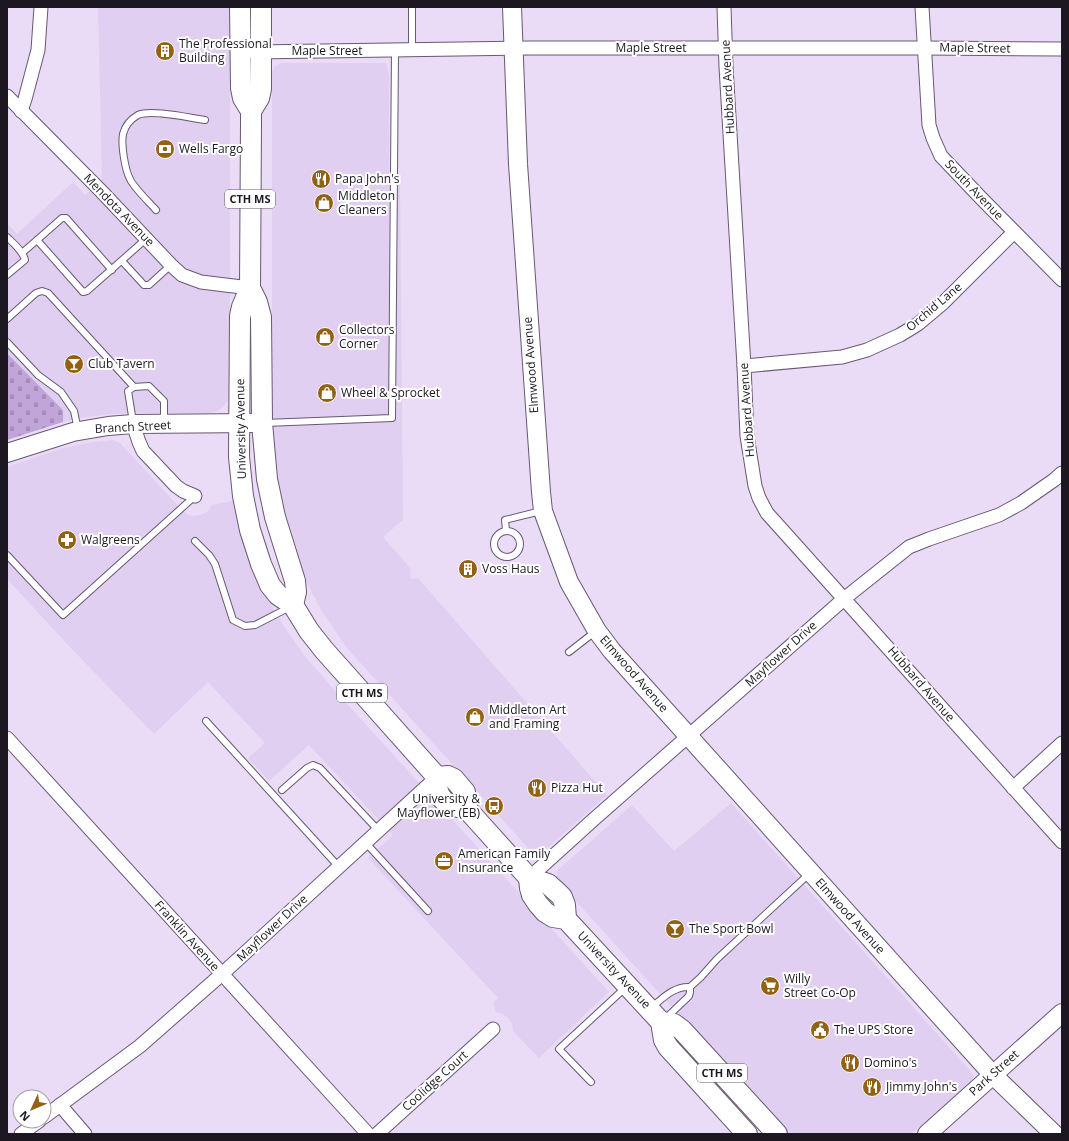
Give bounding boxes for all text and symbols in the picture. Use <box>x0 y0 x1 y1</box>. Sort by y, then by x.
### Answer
place label: The Professional Building <box>179 35 272 66</box>
street label: Maple Street <box>939 38 1011 57</box>
street label: Maple Street <box>615 39 687 56</box>
street label: Hubbard Avenue <box>717 39 738 135</box>
building icon: The Professional Building <box>154 40 176 62</box>
street label: Maple Street <box>291 42 363 59</box>
bank icon: Wells Fargo <box>154 138 176 160</box>
place label: Wells Fargo <box>179 140 243 157</box>
street label: South Avenue <box>941 156 1008 224</box>
restaurant icon: Papa John's <box>310 168 332 190</box>
street label: Mendota Avenue <box>80 169 159 250</box>
place label: Papa John's <box>335 170 400 187</box>
place label: Middleton Cleaners <box>338 187 395 218</box>
road number: CTH MS <box>225 190 275 208</box>
shop icon: Middleton Cleaners <box>313 192 335 214</box>
street label: Orchid Lane <box>902 278 965 335</box>
street label: Elmwood Avenue <box>519 316 542 414</box>
place label: Collectors Corner <box>339 321 395 352</box>
shop icon: Collectors Corner <box>314 326 336 348</box>
bar icon: Club Tavern <box>63 353 85 375</box>
place label: Club Tavern <box>88 355 155 372</box>
street label: Hubbard Avenue <box>735 362 758 458</box>
street label: University Avenue <box>231 378 250 480</box>
shop icon: Wheel & Sprocket <box>316 382 338 404</box>
place label: Wheel & Sprocket <box>341 384 440 401</box>
street label: Branch Street <box>94 416 172 437</box>
pharmacy icon: Walgreens <box>56 529 78 551</box>
place label: Walgreens <box>81 531 140 548</box>
building icon: Voss Haus <box>457 558 479 580</box>
place label: Voss Haus <box>482 560 540 577</box>
street label: Mayflower Drive <box>741 617 820 690</box>
street label: Elmwood Avenue <box>596 632 673 716</box>
street label: Hubbard Avenue <box>884 642 959 725</box>
road number: CTH MS <box>337 684 387 702</box>
place label: Middleton Art and Framing <box>489 701 566 732</box>
shop icon: Middleton Art and Framing <box>464 706 486 728</box>
restaurant icon: Pizza Hut <box>526 777 548 799</box>
place label: Pizza Hut <box>551 779 603 796</box>
place label: University & Mayflower (EB) <box>397 790 480 821</box>
bus stop icon: University & Mayflower (EB) <box>483 795 505 817</box>
place label: American Family Insurance <box>458 845 551 876</box>
office icon: American Family Insurance <box>433 850 455 872</box>
street label: Elmwood Avenue <box>812 874 889 958</box>
street label: Mayflower Drive <box>233 890 311 965</box>
street label: Franklin Avenue <box>151 897 224 975</box>
bar icon: The Sport Bowl <box>664 918 686 940</box>
place label: The Sport Bowl <box>689 920 774 937</box>
street label: University Avenue <box>574 927 655 1012</box>
place label: Willy Street Co-Op <box>784 970 856 1001</box>
supermarket icon: Willy Street Co-Op <box>759 975 781 997</box>
public building icon: The UPS Store <box>809 1019 831 1041</box>
place label: The UPS Store <box>834 1021 913 1038</box>
street label: Park Street <box>965 1046 1022 1100</box>
street label: Coolidge Court <box>398 1047 471 1115</box>
restaurant icon: Domino's <box>839 1052 861 1074</box>
place label: Domino's <box>864 1054 917 1071</box>
road number: CTH MS <box>697 1064 747 1082</box>
restaurant icon: Jimmy John's <box>861 1076 883 1098</box>
place label: Jimmy John's <box>885 1078 957 1095</box>
north arrow <box>12 1089 52 1129</box>
text: N <box>16 1108 33 1125</box>

